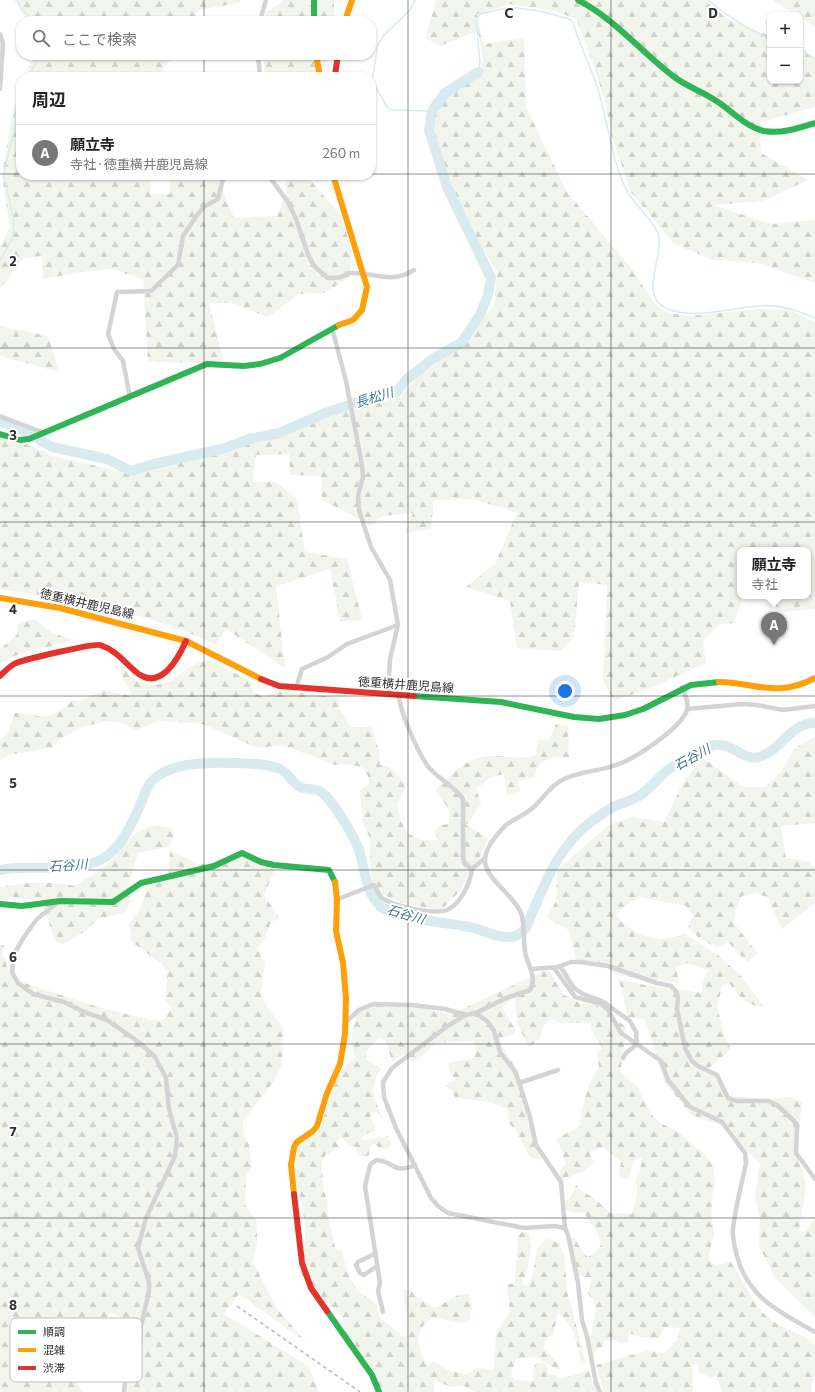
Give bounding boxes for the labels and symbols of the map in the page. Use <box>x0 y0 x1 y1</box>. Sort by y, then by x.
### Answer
text: C <box>505 5 514 21</box>
text: D <box>708 5 718 21</box>
text: 2 <box>9 253 17 269</box>
water label: 長松川 <box>353 383 397 410</box>
text: 3 <box>9 427 17 443</box>
street label: 徳重横井鹿児島線 <box>39 585 136 621</box>
text: 4 <box>9 601 17 617</box>
pin: A <box>761 612 787 645</box>
street label: 徳重横井鹿児島線 <box>358 674 454 694</box>
your location <box>555 681 575 701</box>
water label: 石谷川 <box>671 740 715 773</box>
text: 5 <box>9 775 17 791</box>
water label: 石谷川 <box>48 856 90 874</box>
water label: 石谷川 <box>385 901 429 928</box>
text: 6 <box>9 949 17 965</box>
text: 7 <box>9 1123 17 1139</box>
text: 8 <box>9 1297 17 1313</box>
legend <box>10 1318 142 1382</box>
text: 順調 <box>43 1325 65 1338</box>
text: 混雑 <box>43 1343 65 1356</box>
text: 渋滞 <box>43 1361 65 1374</box>

